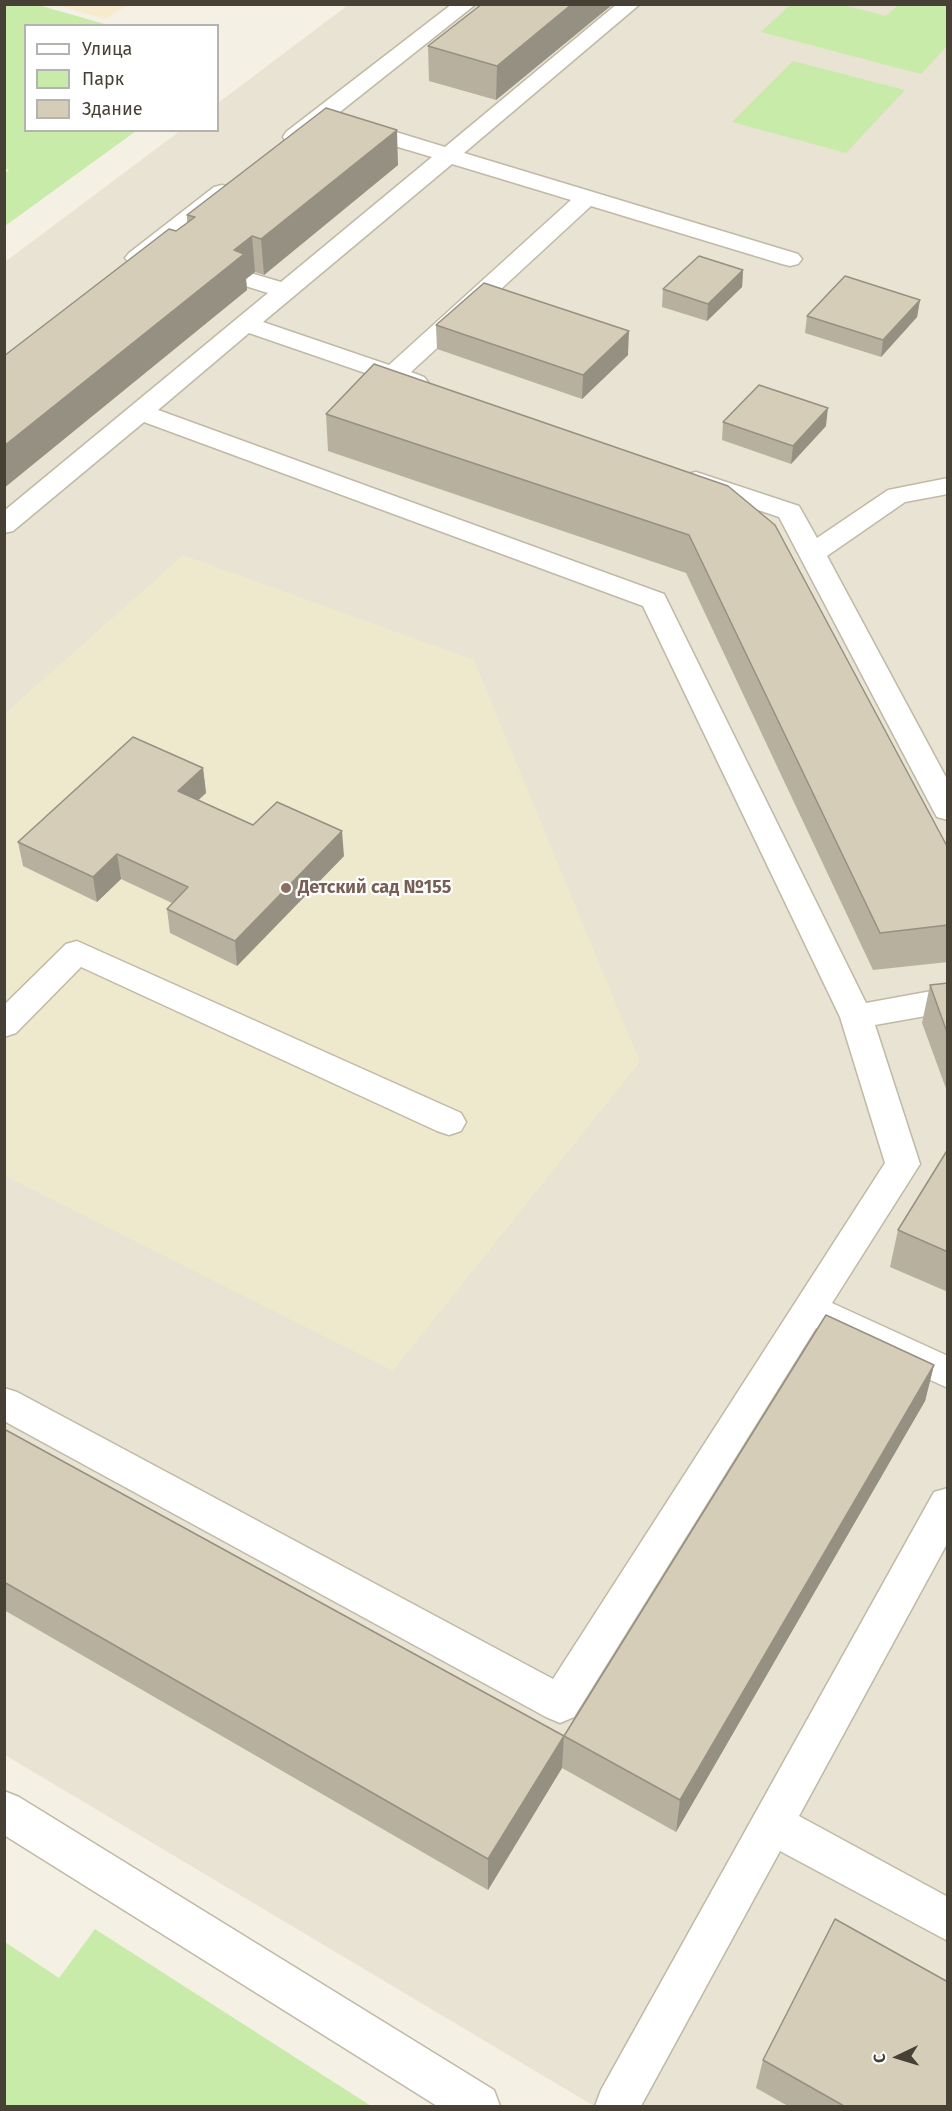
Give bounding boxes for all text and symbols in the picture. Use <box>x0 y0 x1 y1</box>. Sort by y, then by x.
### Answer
legend <box>24 24 219 132</box>
text: Улица <box>82 38 132 60</box>
text: Парк <box>82 68 124 90</box>
text: Здание <box>82 98 143 120</box>
place label: Детский сад №155 <box>298 877 451 899</box>
marker: Детский сад №155 <box>279 881 293 895</box>
north arrow <box>868 2027 928 2087</box>
text: С <box>870 2053 889 2064</box>

